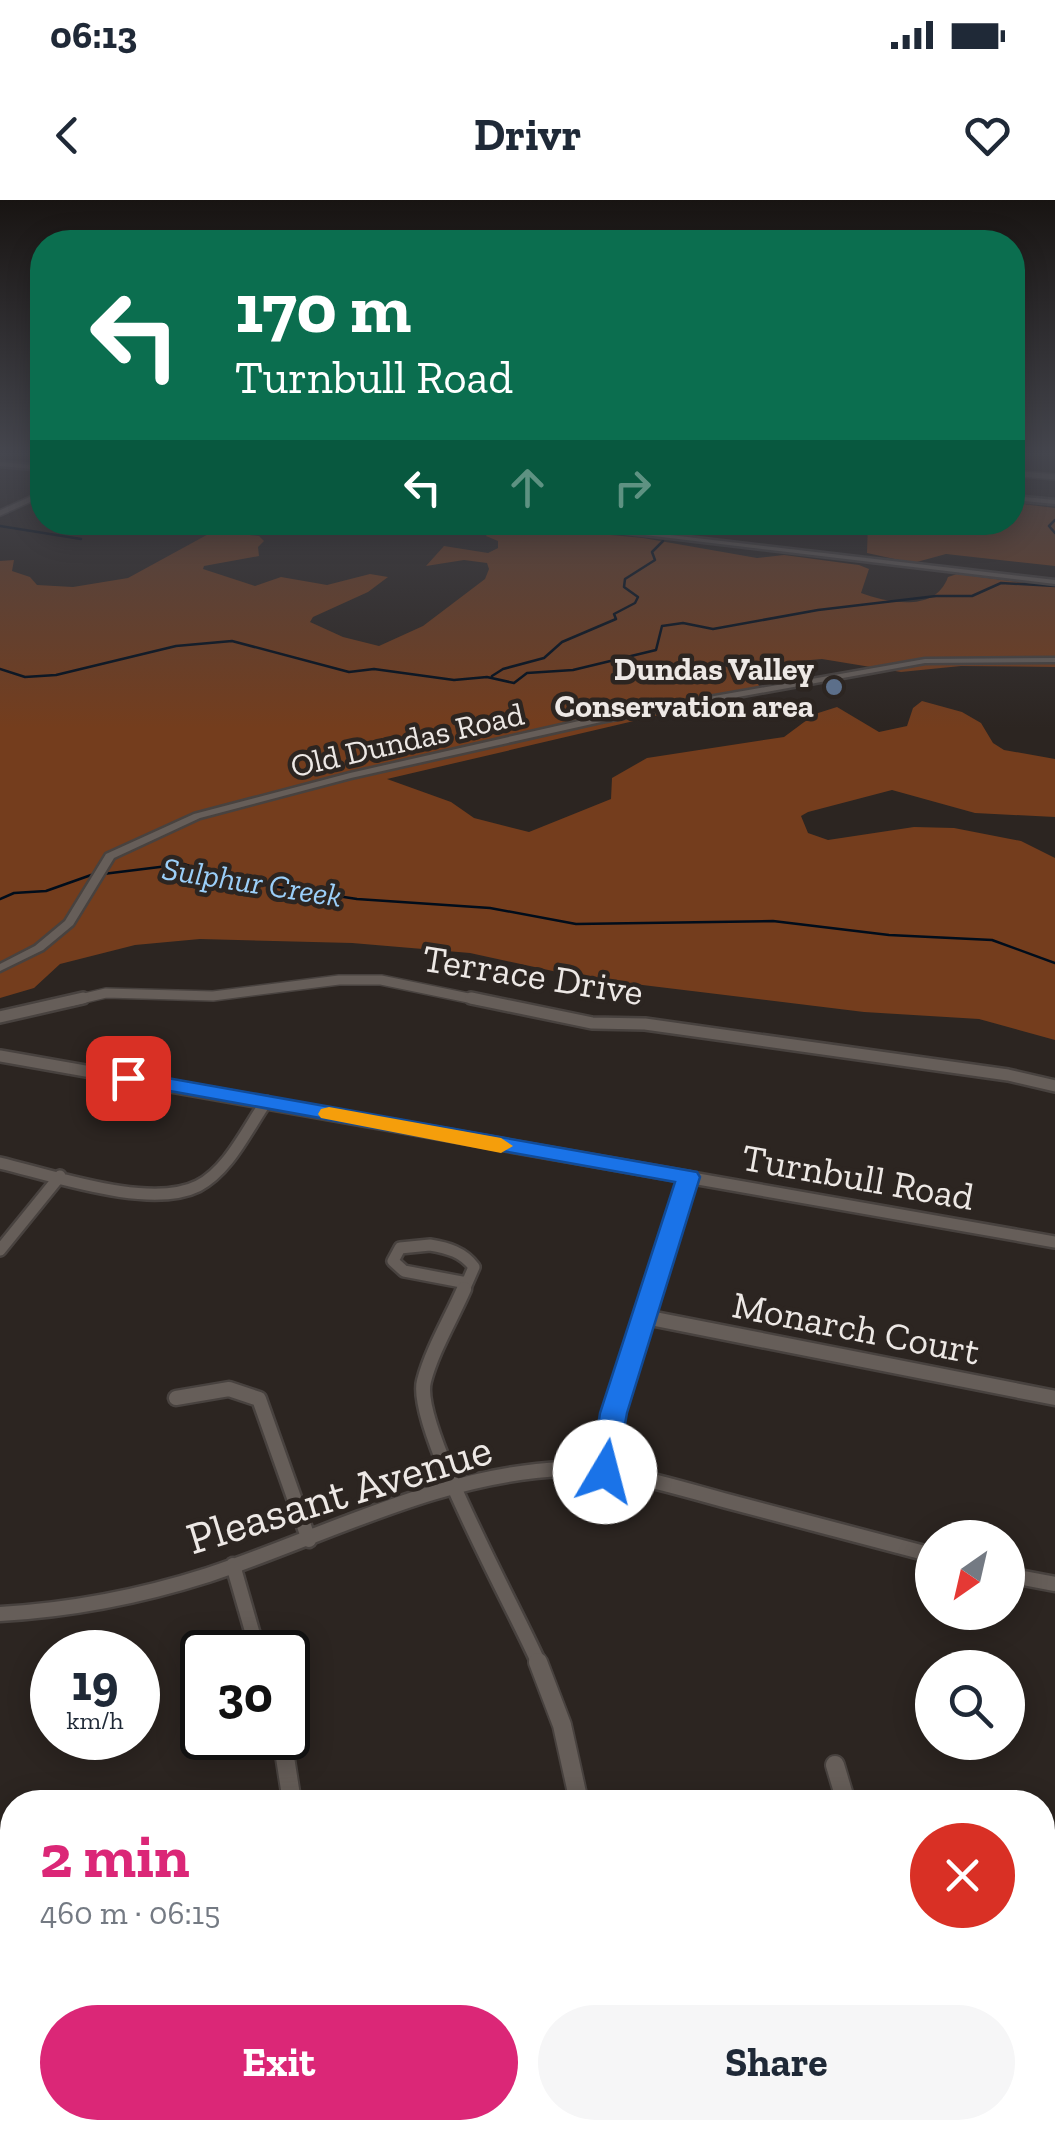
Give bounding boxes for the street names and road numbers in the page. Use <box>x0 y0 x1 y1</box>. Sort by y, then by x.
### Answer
street label: Old Dundas Road <box>287 695 528 785</box>
street label: Terrace Drive <box>419 935 647 1015</box>
street label: Turnbull Road <box>738 1134 978 1220</box>
street label: Monarch Court <box>729 1282 983 1374</box>
street label: Pleasant Avenue <box>180 1422 498 1566</box>

